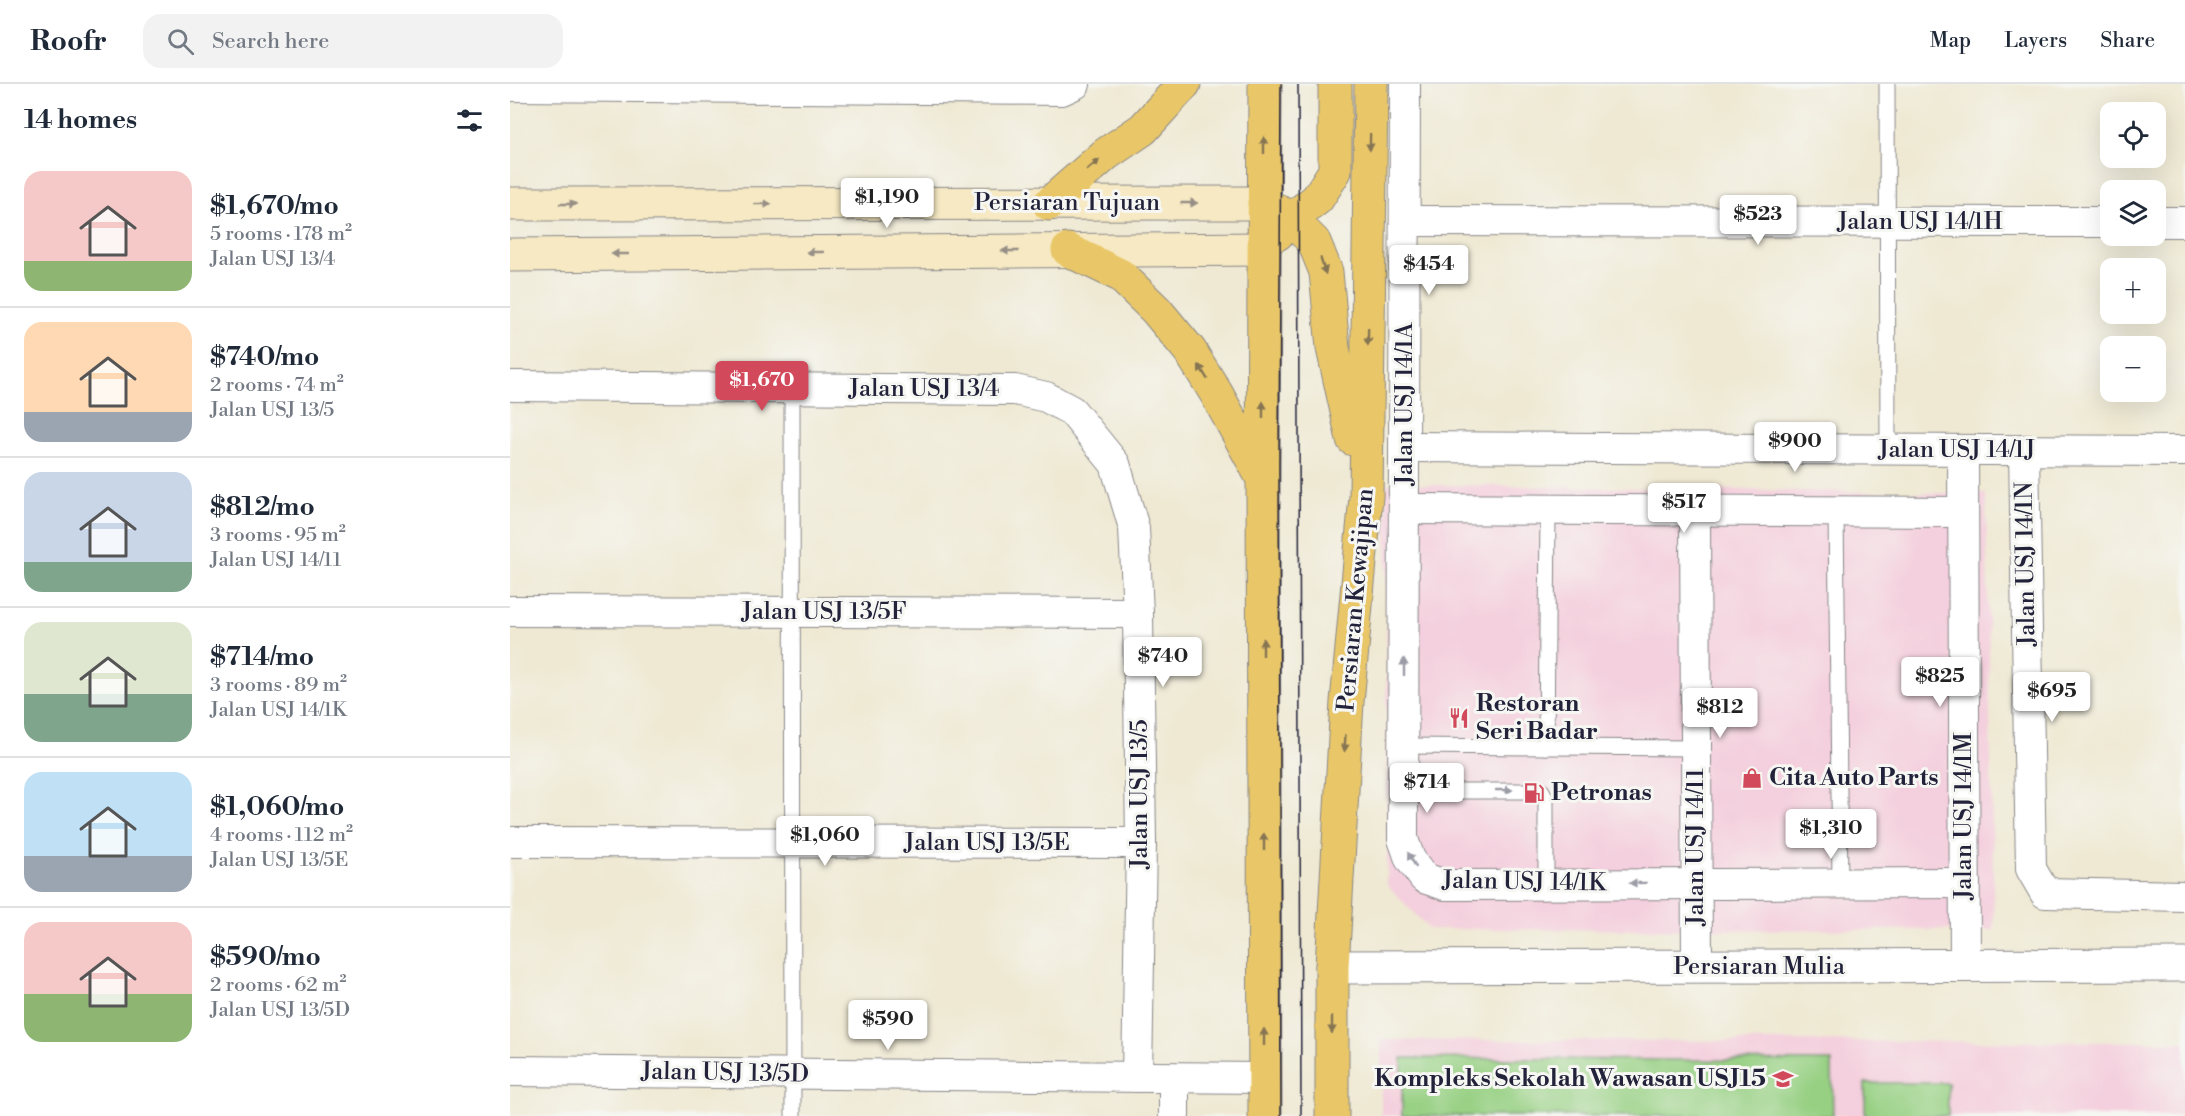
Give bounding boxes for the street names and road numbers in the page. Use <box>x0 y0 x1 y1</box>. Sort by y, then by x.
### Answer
street label: Persiaran Tujuan <box>974 188 1160 218</box>
street label: Jalan USJ 14/1H <box>1836 207 2003 237</box>
street label: Jalan USJ 14/1A <box>1390 322 1420 486</box>
street label: Jalan USJ 13/4 <box>848 374 999 404</box>
street label: Jalan USJ 14/1J <box>1877 435 2036 465</box>
street label: Jalan USJ 14/1N <box>2010 481 2042 647</box>
street label: Persiaran Kewajipan <box>1331 487 1381 713</box>
street label: Jalan USJ 13/5F <box>740 597 907 627</box>
street label: Jalan USJ 13/5 <box>1125 719 1155 870</box>
street label: Jalan USJ 14/1M <box>1949 732 1979 901</box>
street label: Jalan USJ 14/11 <box>1681 768 1711 927</box>
street label: Jalan USJ 13/5E <box>903 828 1070 858</box>
street label: Jalan USJ 14/1K <box>1441 866 1608 898</box>
street label: Persiaran Mulia <box>1673 952 1846 982</box>
street label: Jalan USJ 13/5D <box>640 1057 809 1089</box>

